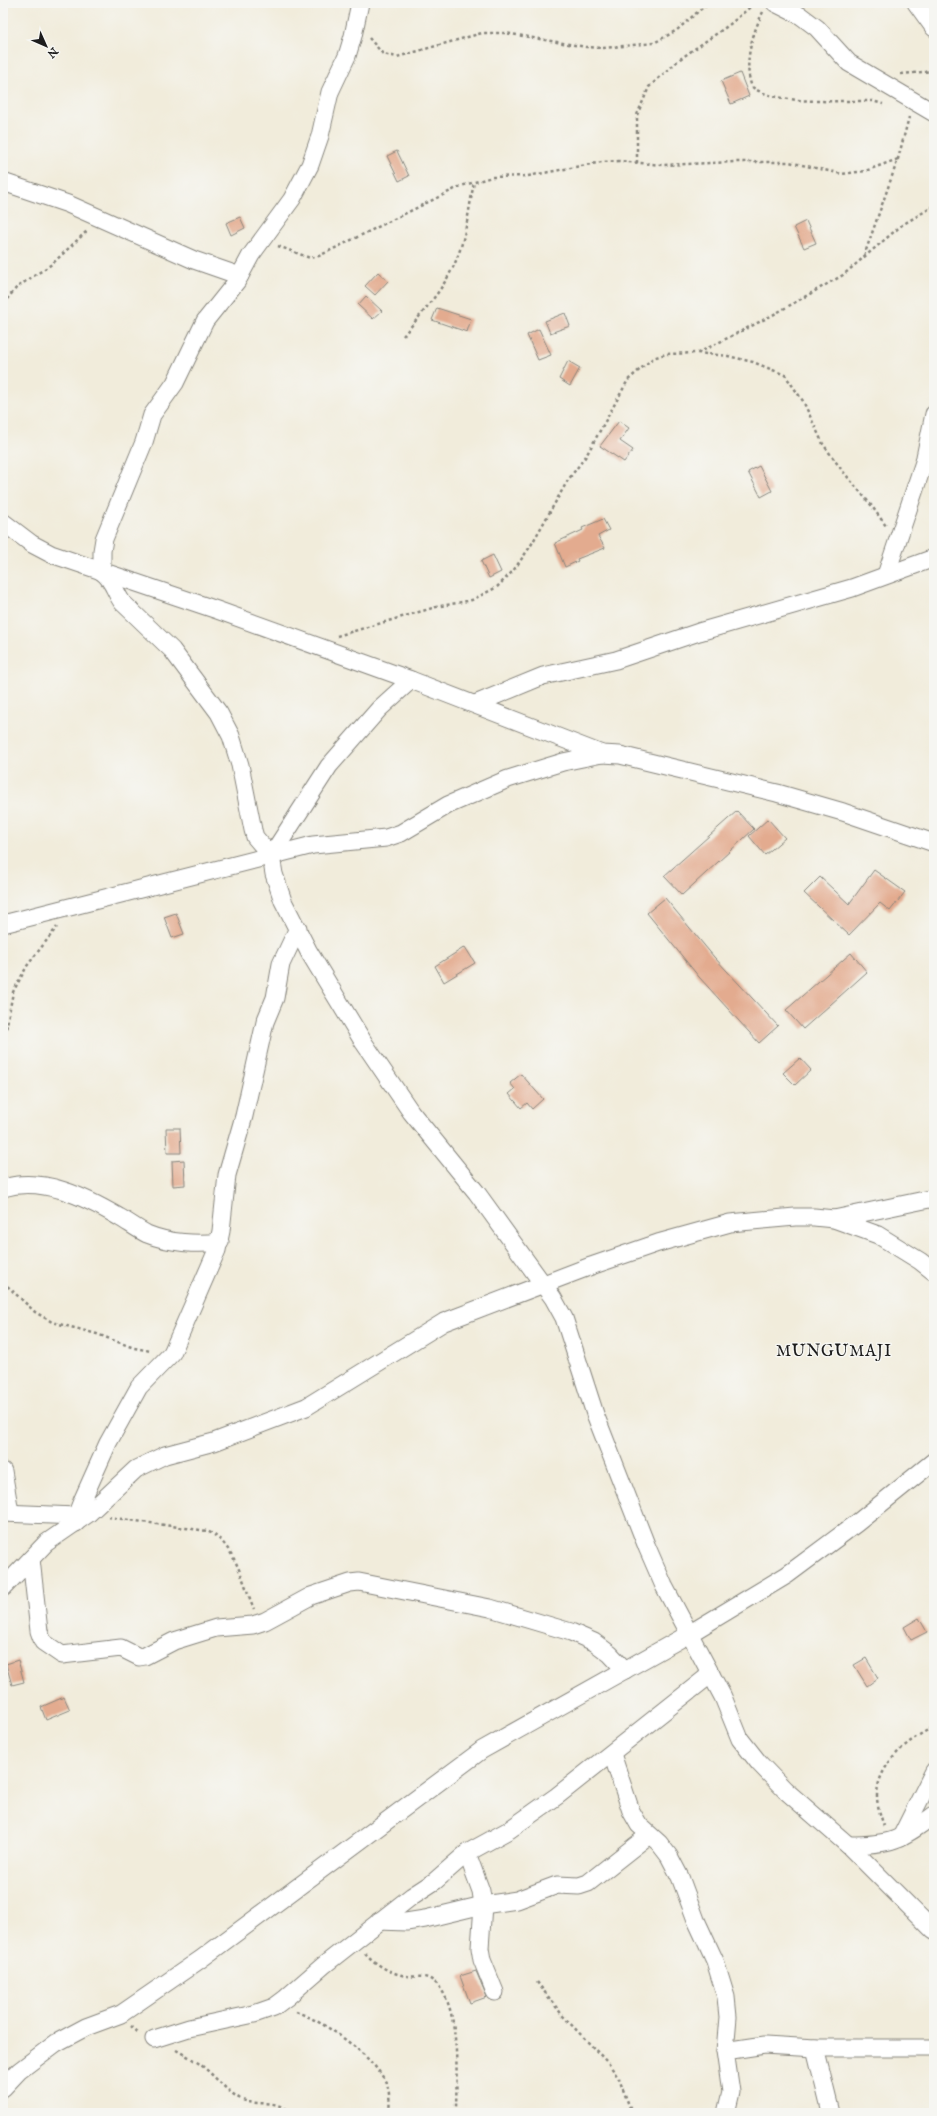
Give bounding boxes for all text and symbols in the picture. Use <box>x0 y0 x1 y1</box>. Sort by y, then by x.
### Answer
north arrow <box>26 26 66 66</box>
text: N <box>44 43 61 61</box>
district label: MUNGUMAJI <box>776 1342 892 1362</box>

